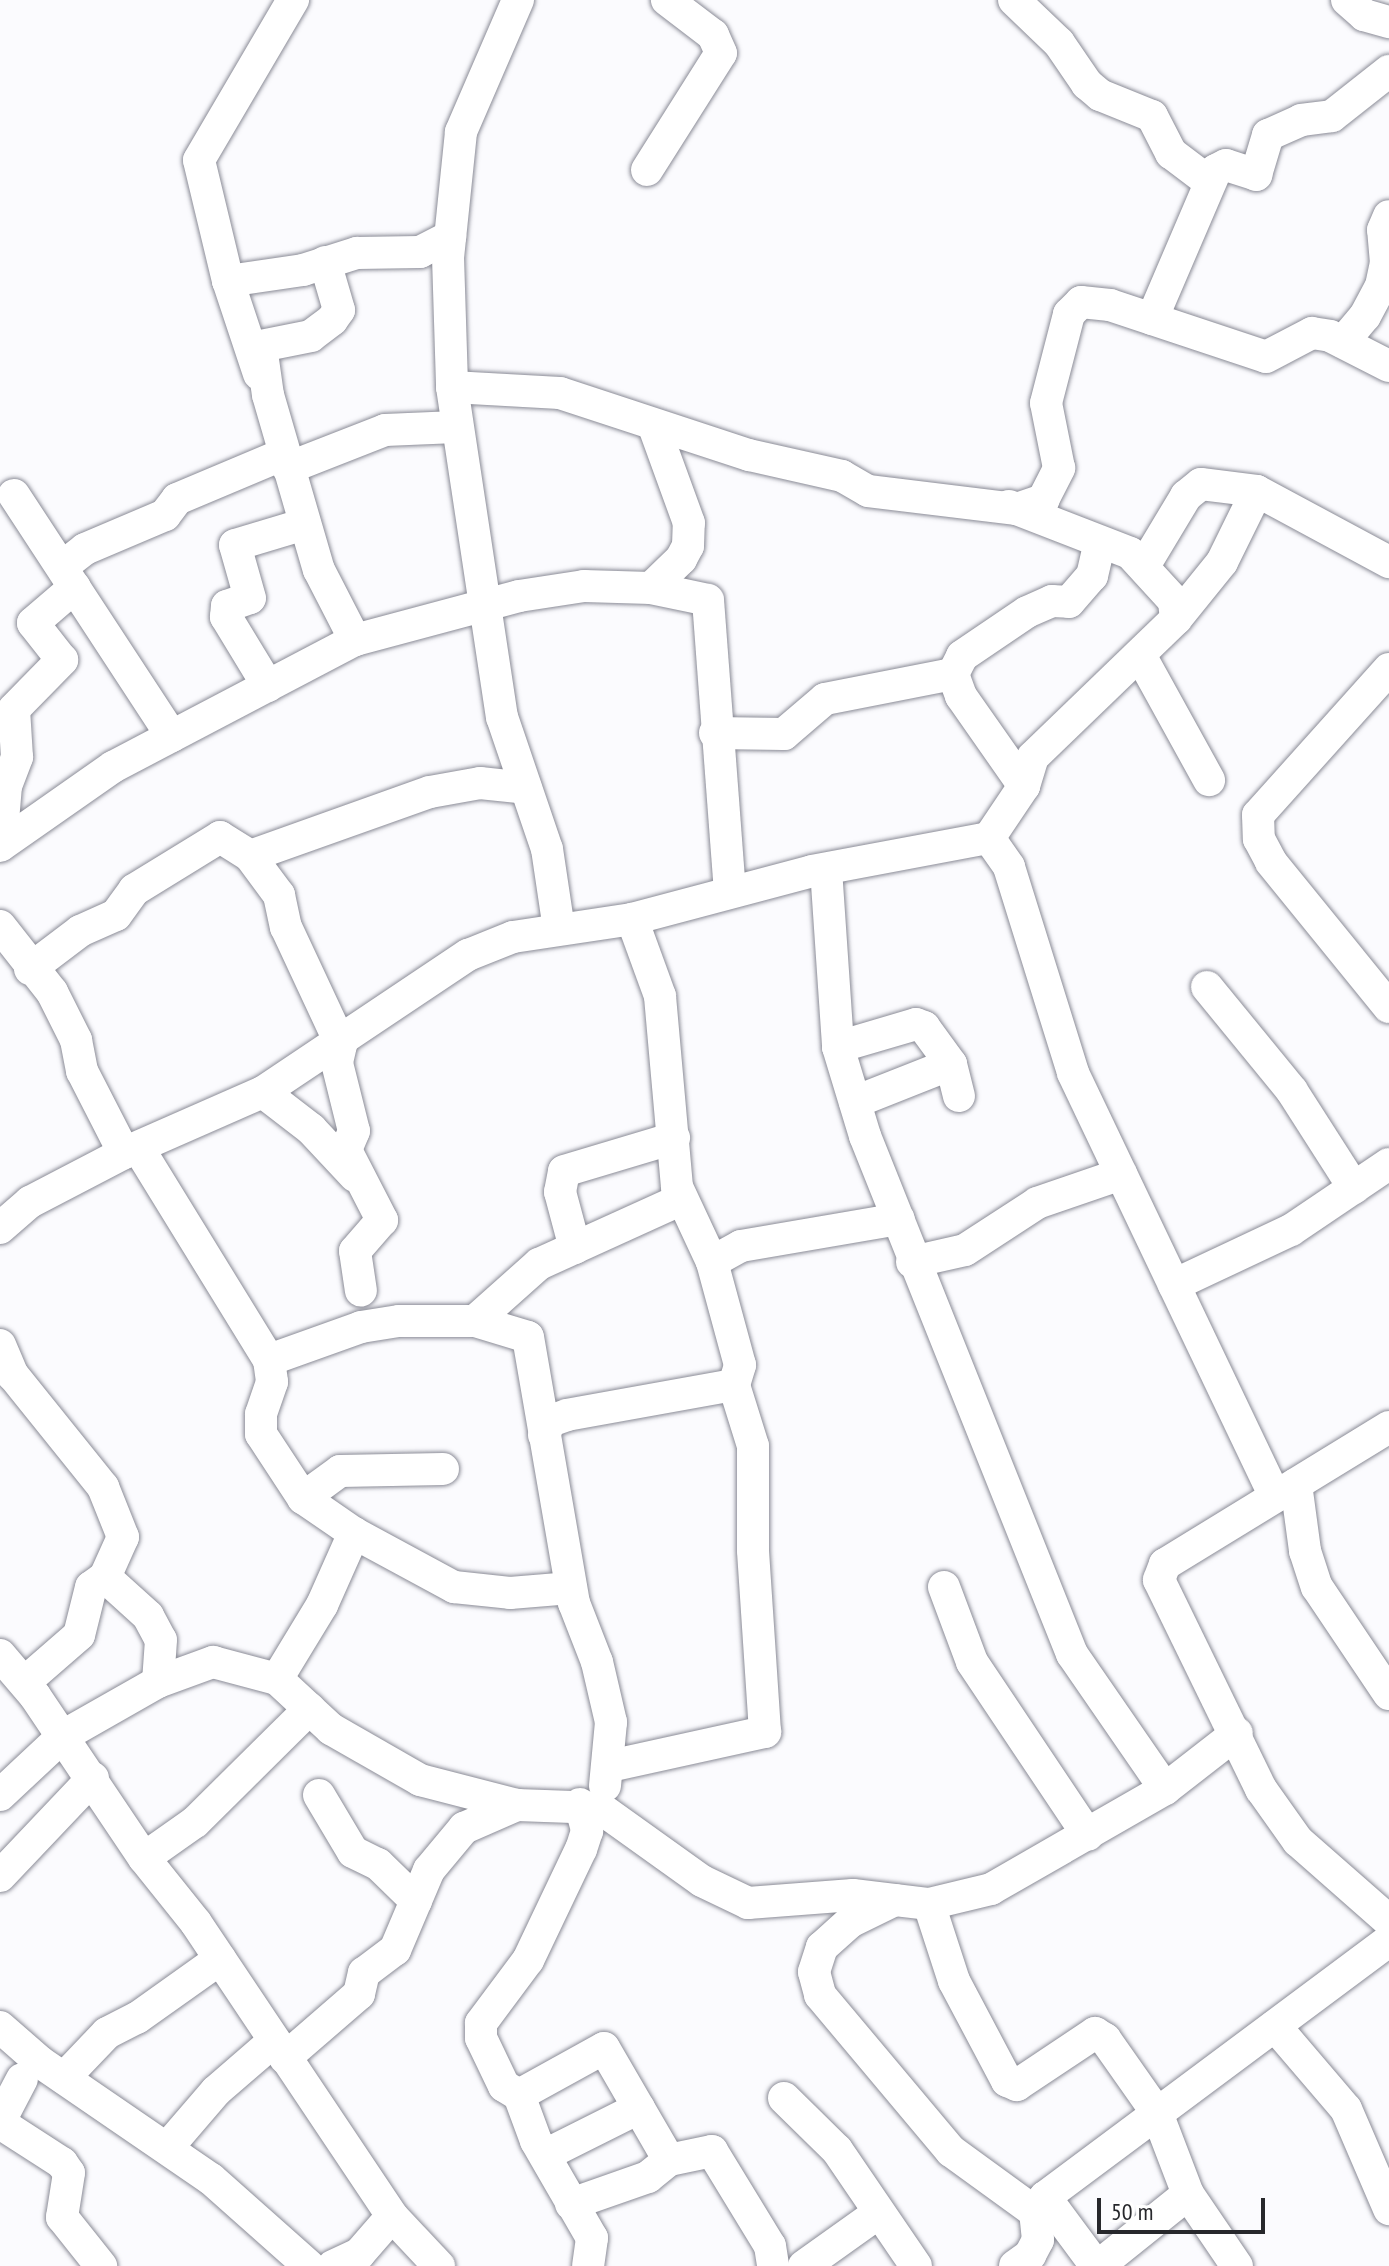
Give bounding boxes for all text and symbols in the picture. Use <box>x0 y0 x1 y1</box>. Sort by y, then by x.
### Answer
scale bar <box>1101 2182 1269 2232</box>
text: 50 m <box>1111 2196 1153 2227</box>

